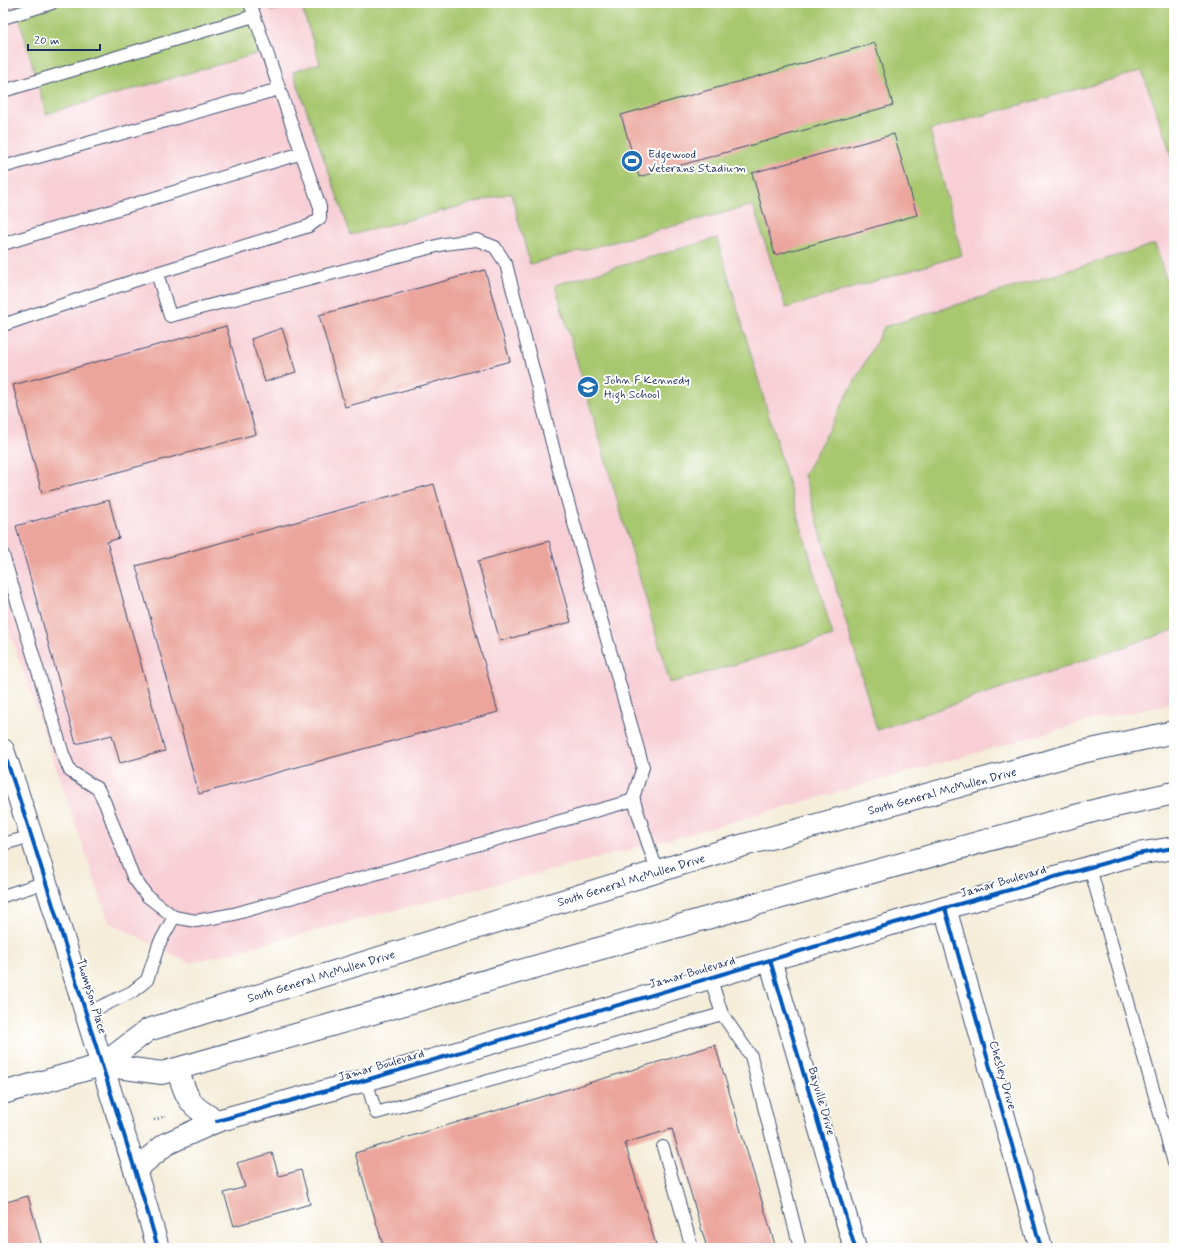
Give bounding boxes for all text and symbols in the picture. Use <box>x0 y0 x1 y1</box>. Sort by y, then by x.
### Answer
scale bar <box>28 26 100 52</box>
text: 20 m <box>34 33 60 49</box>
place label: Edgewood Veterans Stadium <box>648 147 746 177</box>
sports icon: Edgewood Veterans Stadium <box>619 148 645 174</box>
place label: John F Kennedy High School <box>604 373 690 404</box>
school or university icon: John F Kennedy High School <box>575 374 601 400</box>
street label: South General McMullen Drive <box>866 764 1018 820</box>
street label: South General McMullen Drive <box>556 851 707 911</box>
street label: Jamar Boulevard <box>958 862 1048 902</box>
street label: South General McMullen Drive <box>246 947 397 1007</box>
street label: Jamar Boulevard <box>647 953 737 993</box>
street label: Thompson Place <box>72 957 110 1036</box>
street label: Chesley Drive <box>985 1039 1020 1112</box>
street label: Jamar Boulevard <box>336 1046 426 1086</box>
street label: Bayville Drive <box>804 1065 838 1137</box>

